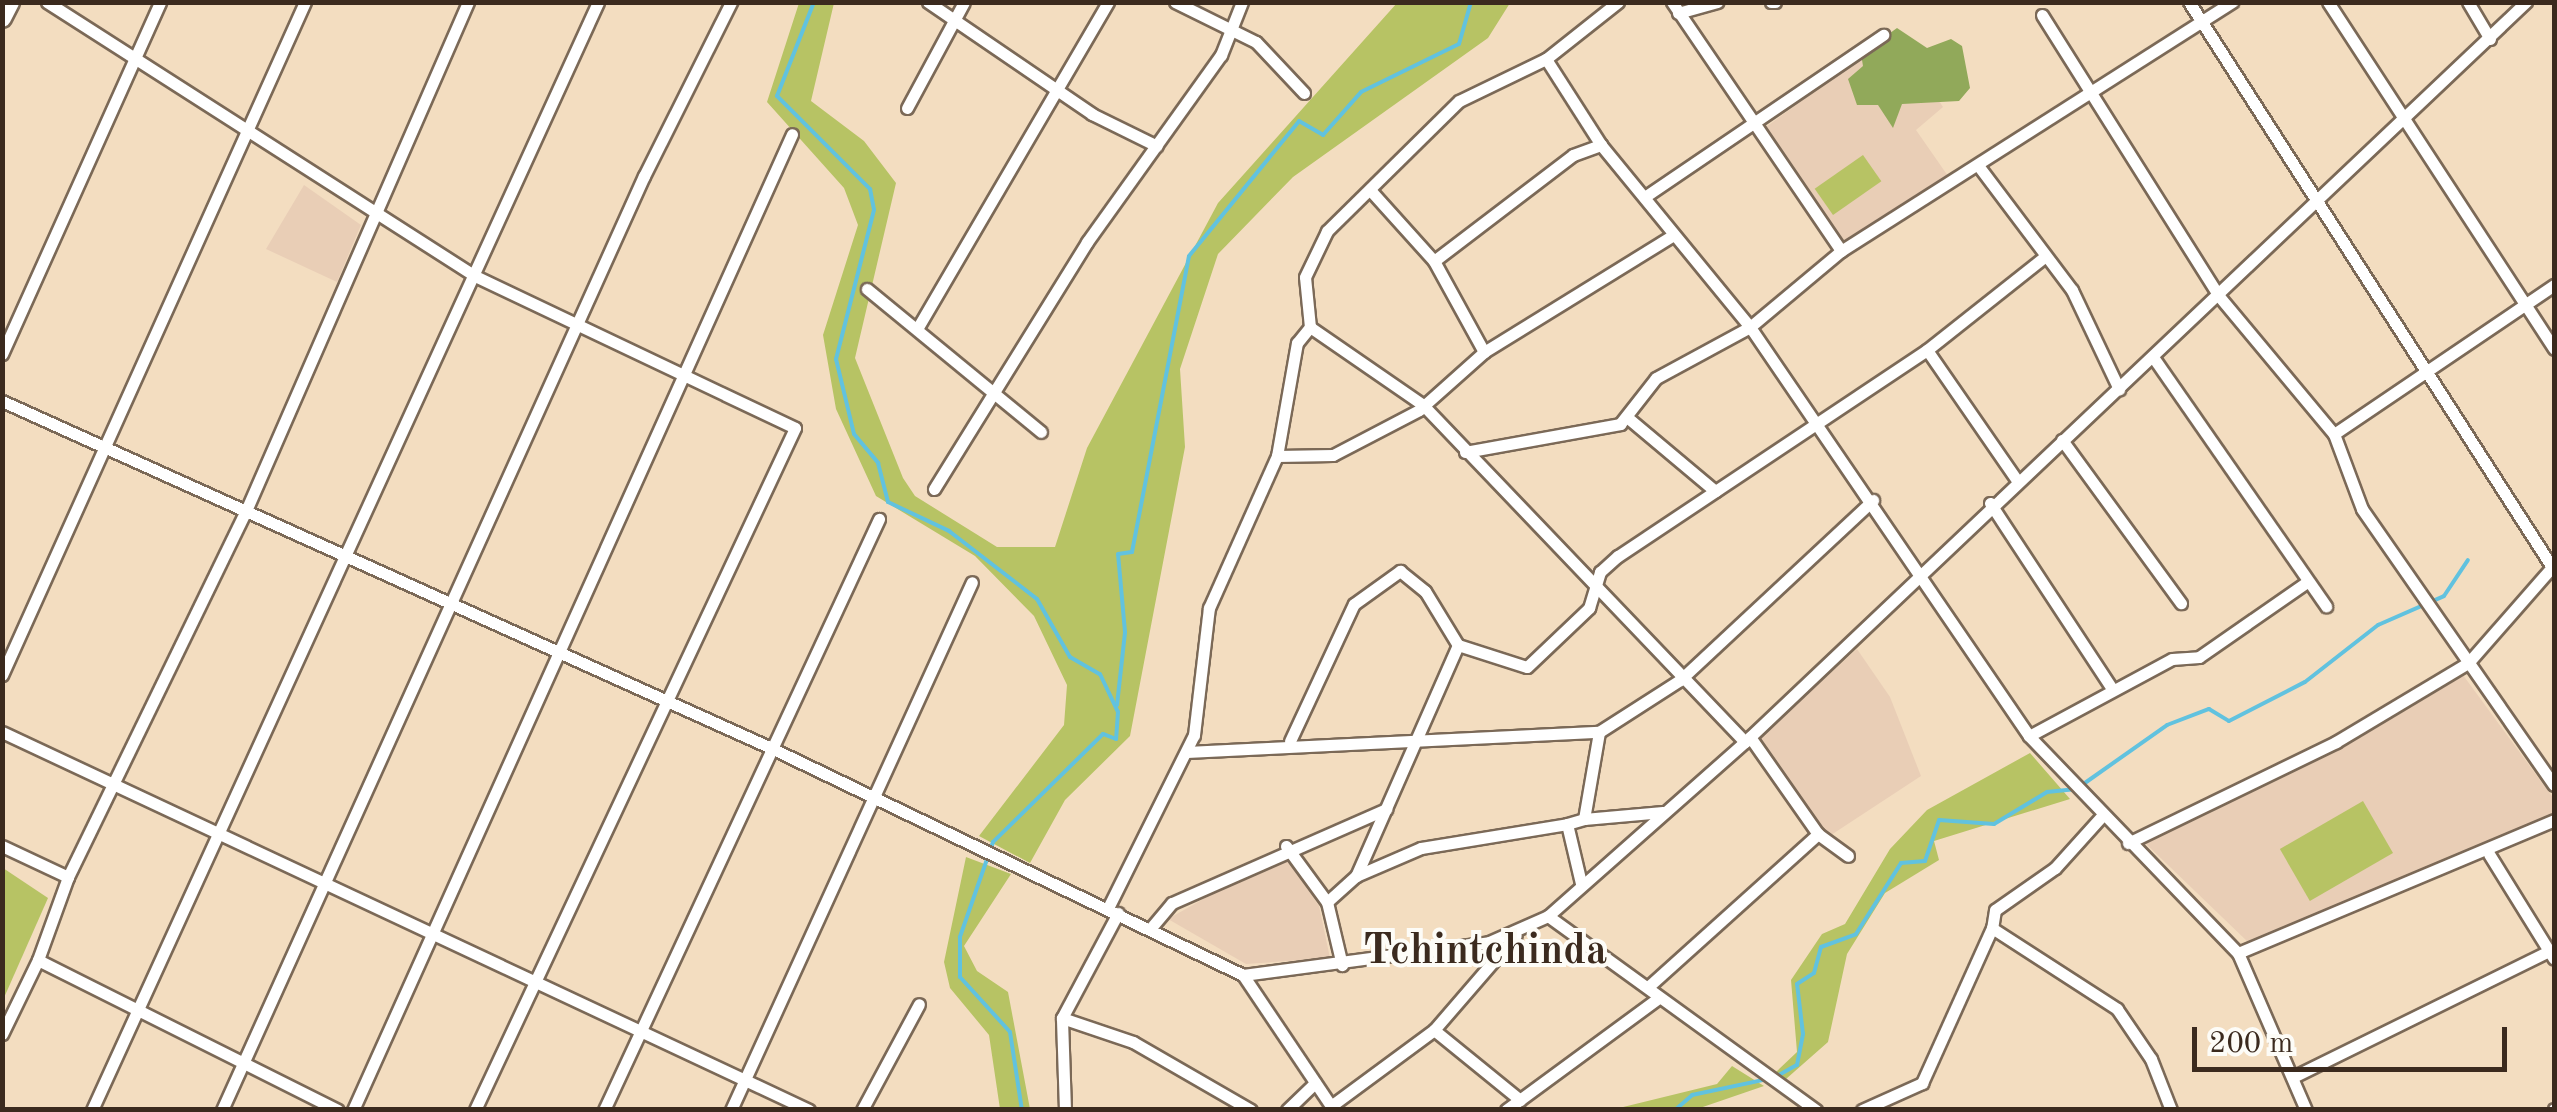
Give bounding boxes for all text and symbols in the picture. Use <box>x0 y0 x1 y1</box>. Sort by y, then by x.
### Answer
district label: Tchintchinda <box>1363 927 1607 977</box>
scale bar <box>2197 1007 2512 1069</box>
text: 200 m <box>2209 1029 2293 1059</box>

